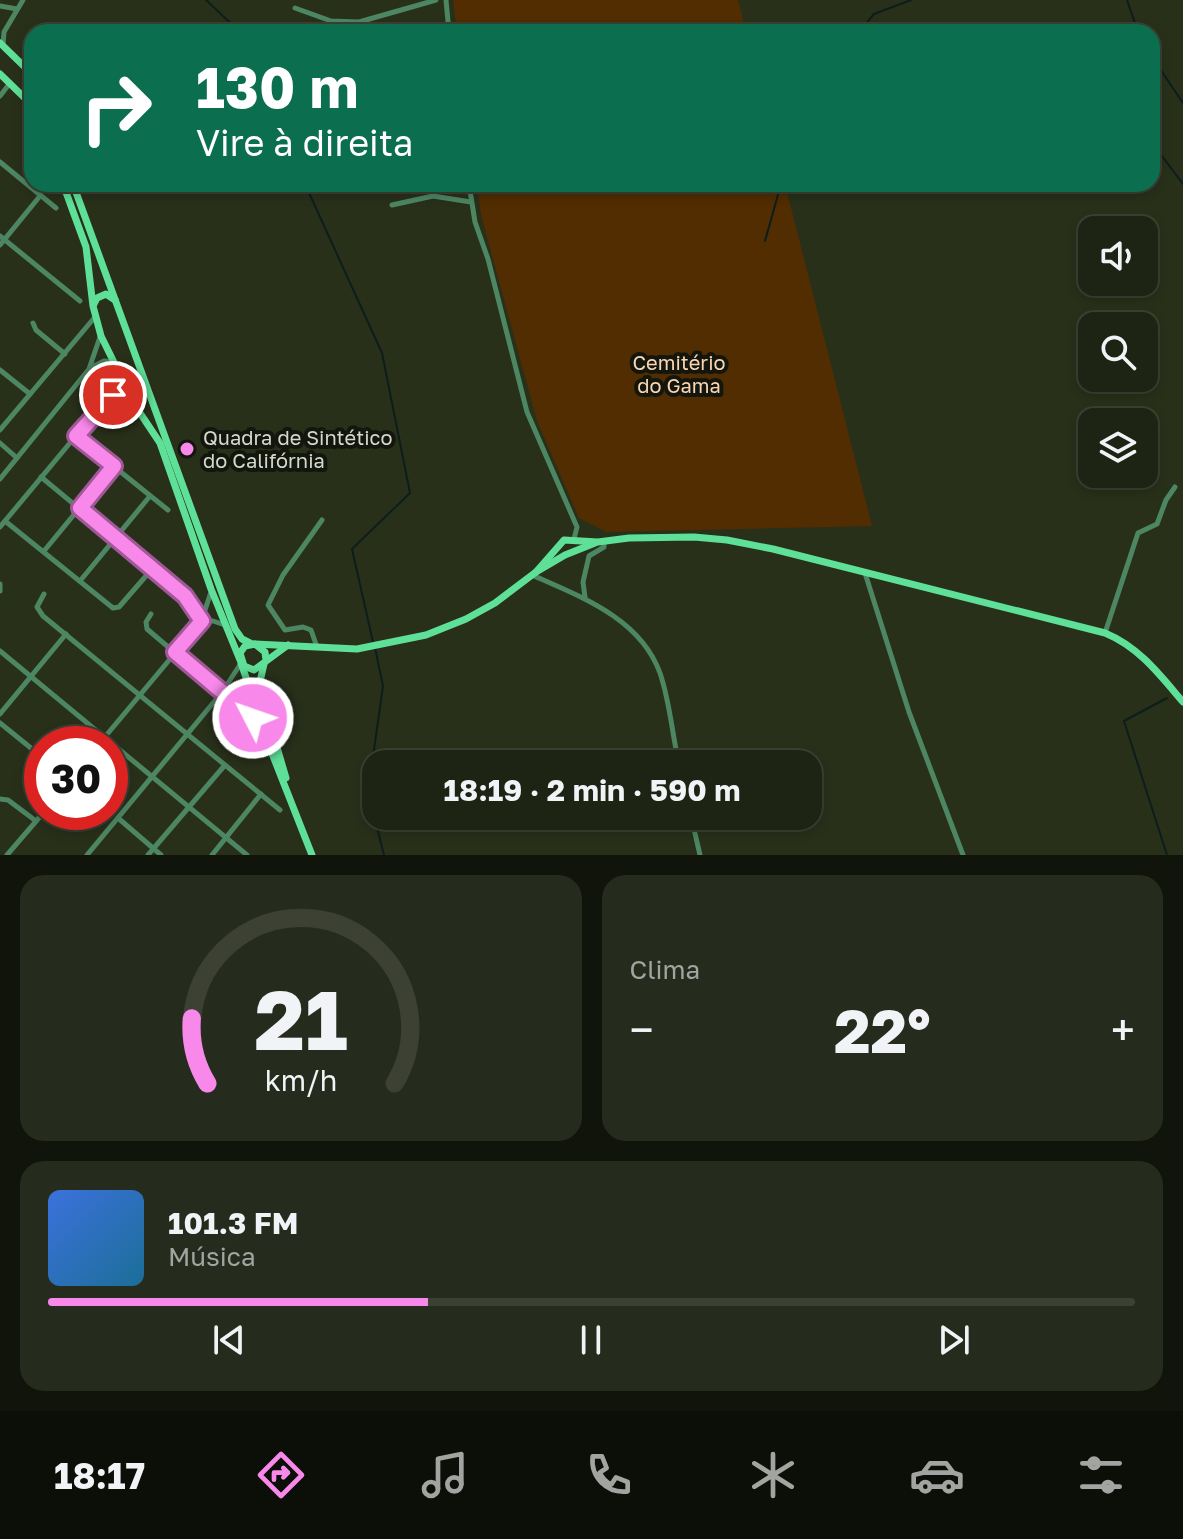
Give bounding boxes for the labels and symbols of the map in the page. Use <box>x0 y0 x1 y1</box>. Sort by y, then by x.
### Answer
park label: Cemitério do Gama <box>632 350 726 397</box>
pin <box>79 361 147 429</box>
place label: Quadra de Sintético do Califórnia <box>203 425 392 472</box>
marker: Quadra de Sintético do Califórnia <box>178 440 196 458</box>
position arrow <box>211 676 295 760</box>
speed limit sign: 30 <box>24 726 128 830</box>

